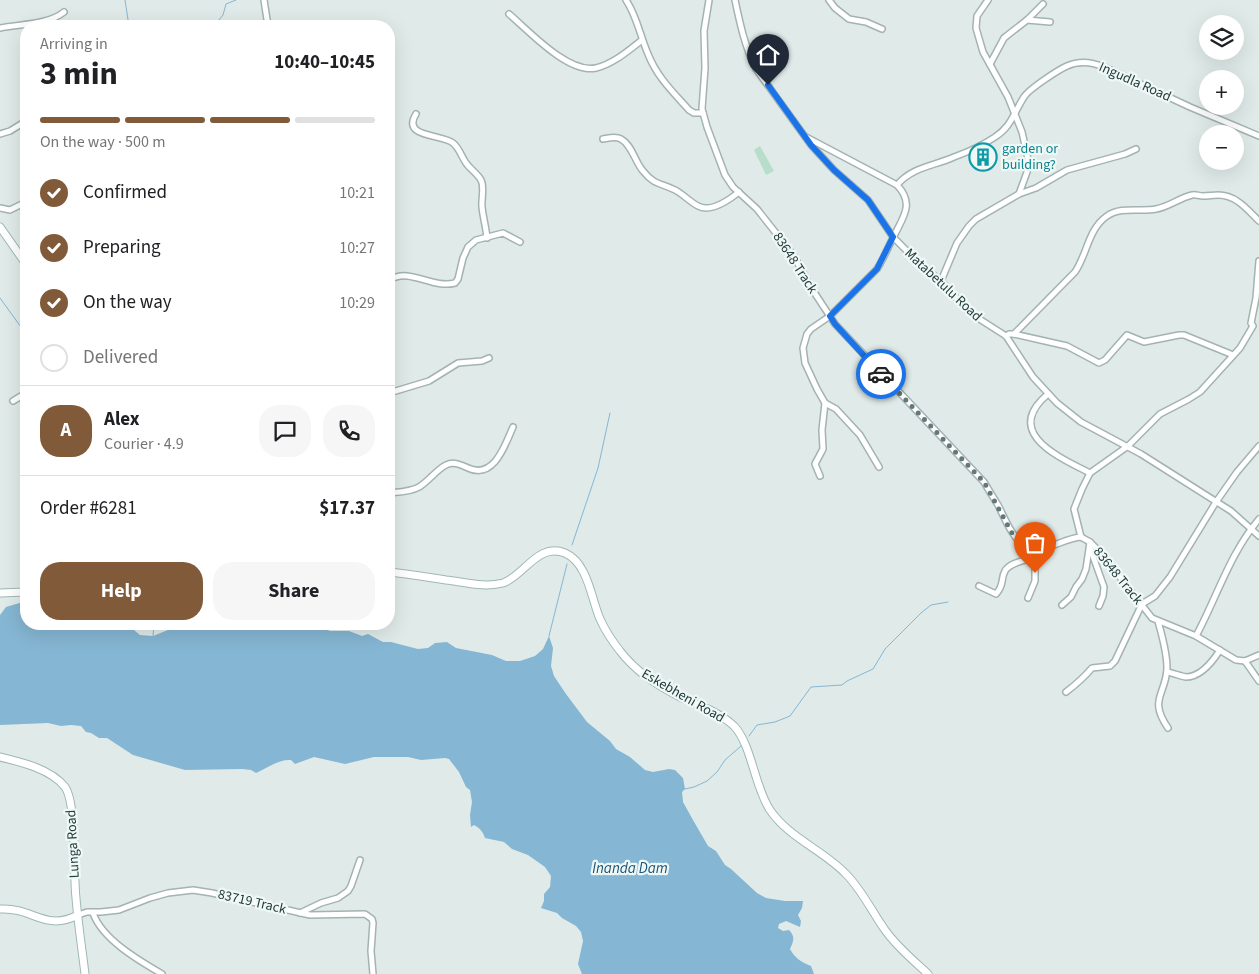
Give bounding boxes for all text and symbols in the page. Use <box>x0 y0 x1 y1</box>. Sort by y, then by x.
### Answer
map controls <box>1199 15 1244 170</box>
button: layers <box>1199 15 1244 60</box>
text: Arriving in <box>40 33 108 55</box>
pin <box>747 34 789 85</box>
icon: home <box>754 41 782 69</box>
text: 10:40–10:45 <box>274 49 375 76</box>
text: 3 min <box>40 51 118 97</box>
street label: Ingudla Road <box>1096 57 1174 107</box>
button: + <box>1199 70 1244 115</box>
button: − <box>1199 125 1244 170</box>
text: On the way · 500 m <box>40 131 165 153</box>
place label: garden or building? <box>1002 139 1058 175</box>
building icon: garden or building? <box>968 142 998 172</box>
icon: check <box>40 179 68 207</box>
text: Confirmed <box>83 179 167 206</box>
text: 10:21 <box>339 182 375 204</box>
street label: 83648 Track <box>768 228 822 298</box>
icon: check <box>40 234 68 262</box>
text: Preparing <box>83 234 161 261</box>
text: 10:27 <box>339 237 375 259</box>
street label: Matabetulu Road <box>900 244 986 326</box>
icon: check <box>40 289 68 317</box>
text: On the way <box>83 289 172 316</box>
text: 10:29 <box>339 292 375 314</box>
text: Delivered <box>83 344 158 371</box>
courier <box>856 349 906 399</box>
icon: car <box>867 360 895 388</box>
button: chat <box>259 405 311 457</box>
button: phone <box>323 405 375 457</box>
text: Alex <box>104 406 140 433</box>
text: A <box>61 417 71 444</box>
text: Courier · 4.9 <box>104 433 184 455</box>
text: Order #6281 <box>40 495 137 522</box>
text: $17.37 <box>319 495 375 522</box>
pin <box>1014 522 1056 573</box>
icon: bag <box>1021 529 1049 557</box>
street label: 83648 Track <box>1088 543 1148 609</box>
button: Help <box>40 562 203 620</box>
button: Share <box>213 562 375 620</box>
street label: Eskebheni Road <box>638 664 728 728</box>
street label: Lunga Road <box>61 809 85 879</box>
water label: Inanda Dam <box>592 858 668 879</box>
street label: 83719 Track <box>216 884 288 920</box>

